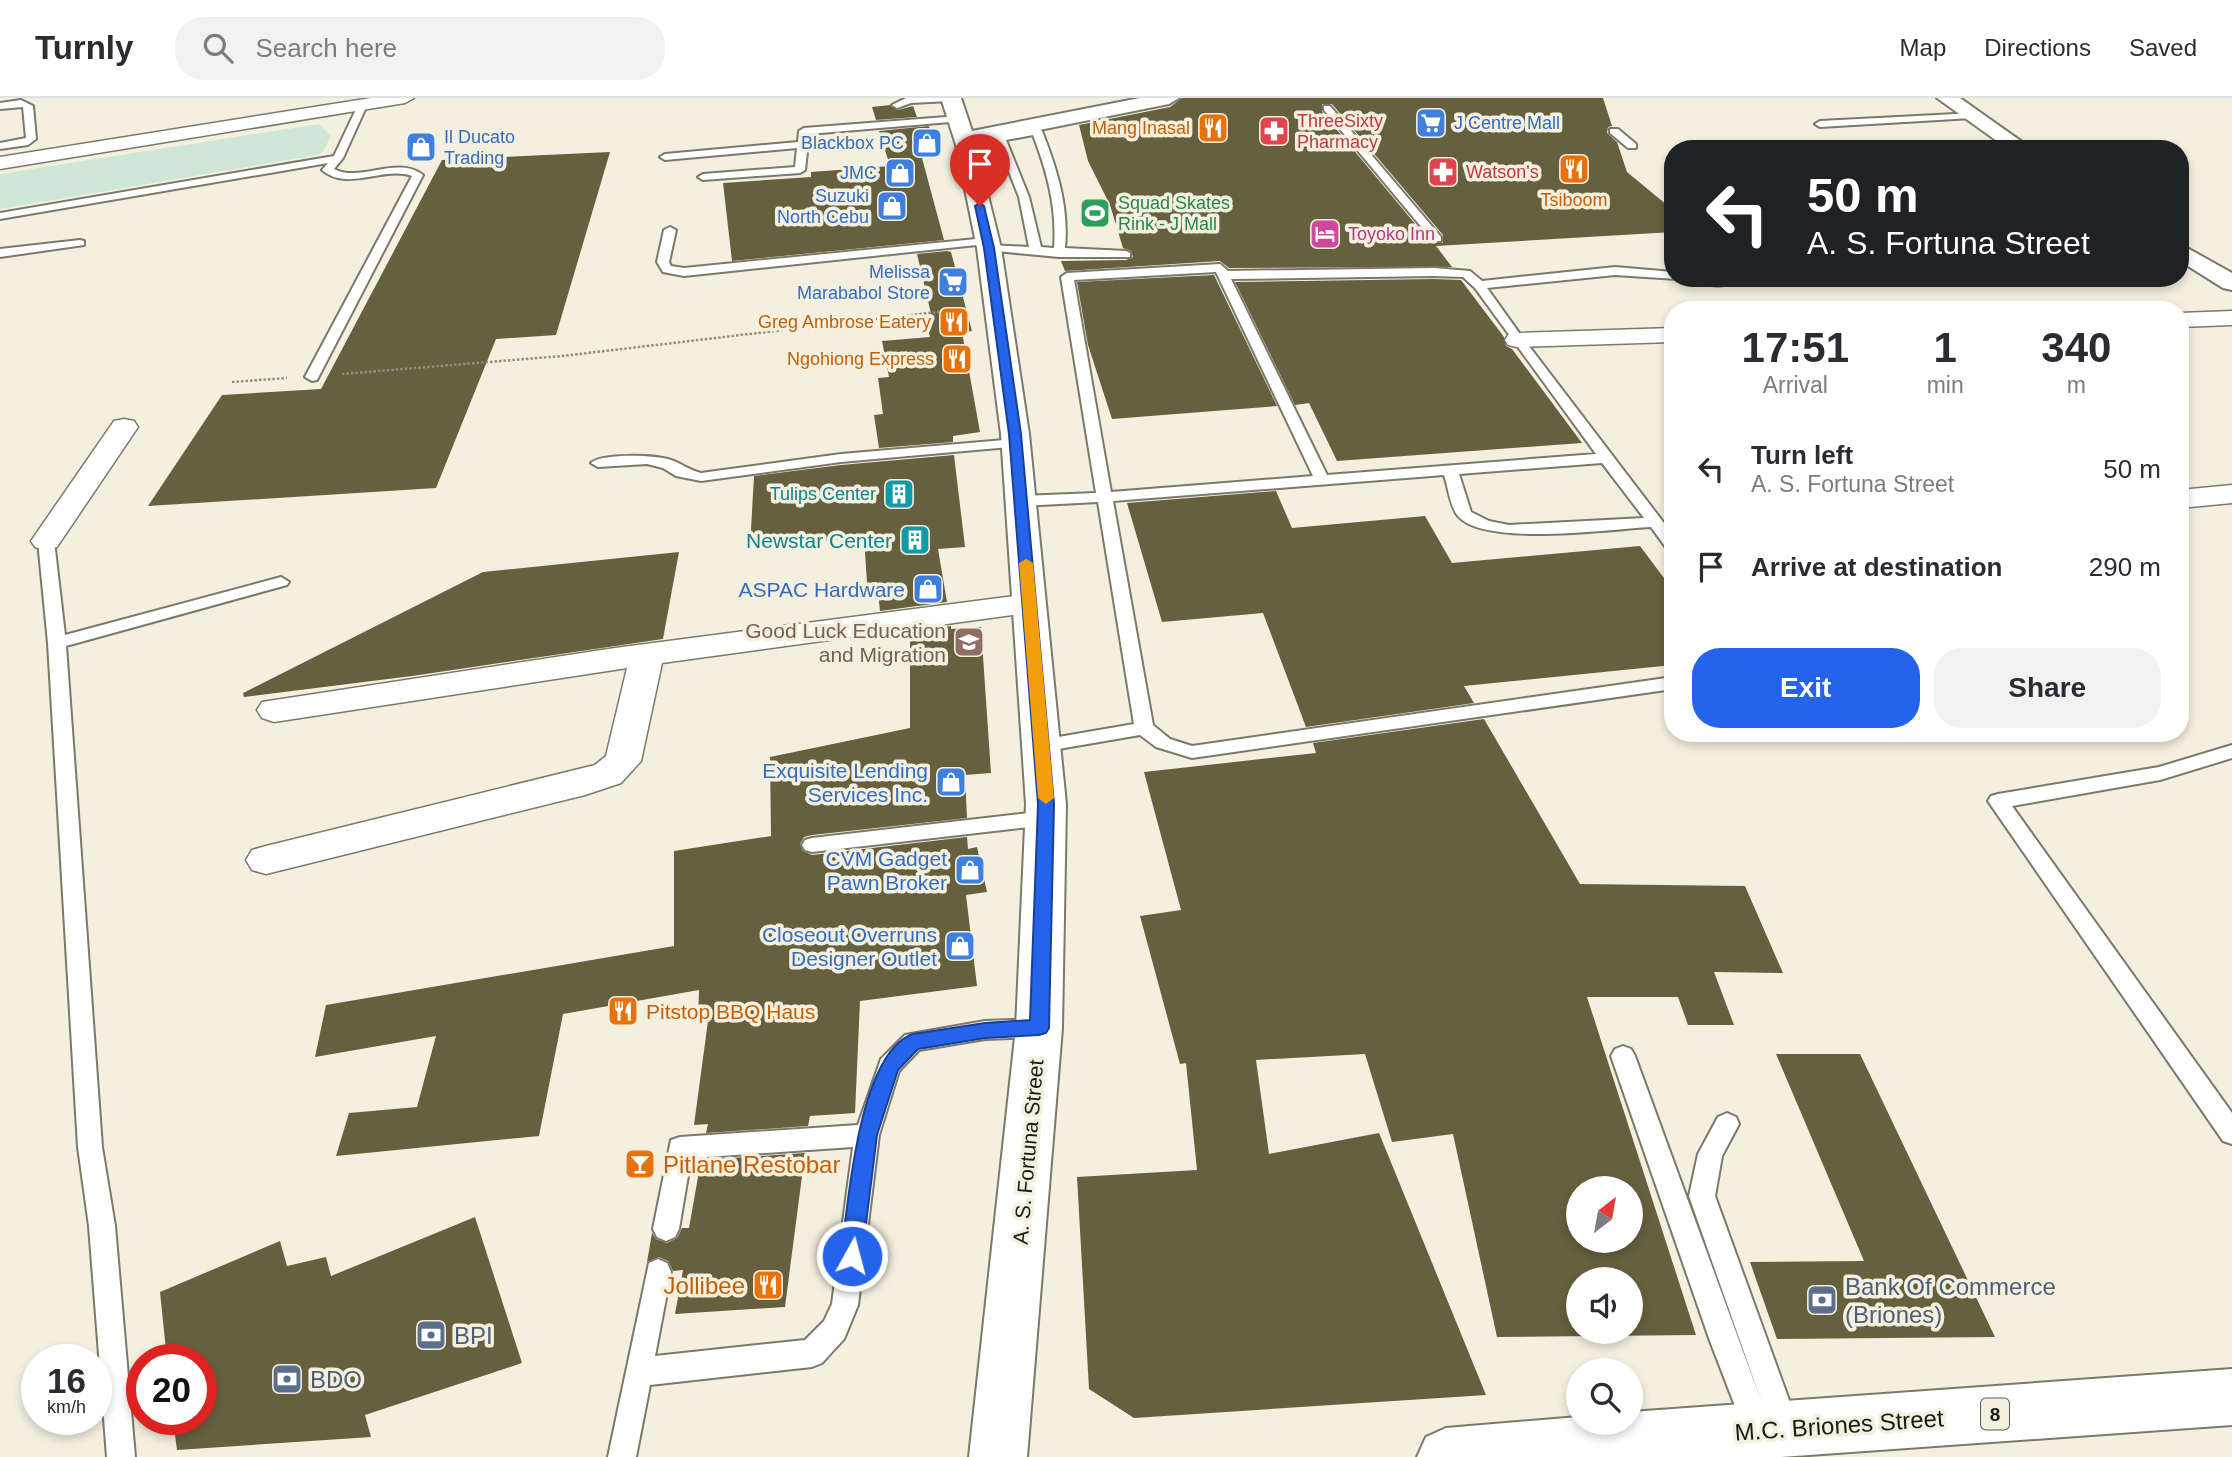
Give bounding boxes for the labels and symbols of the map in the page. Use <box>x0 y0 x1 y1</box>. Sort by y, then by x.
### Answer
supermarket icon: J Centre Mall <box>1414 106 1448 140</box>
restaurant icon: Mang Inasal <box>1196 111 1230 145</box>
place label: ThreeSixty Pharmacy <box>1297 111 1383 152</box>
place label: J Centre Mall <box>1454 113 1560 133</box>
pharmacy icon: ThreeSixty Pharmacy <box>1257 114 1291 148</box>
place label: Mang Inasal <box>1092 118 1190 138</box>
shop icon: Blackbox PC <box>910 126 944 160</box>
place label: Il Ducato Trading <box>444 127 515 168</box>
shop icon: Il Ducato Trading <box>404 130 438 164</box>
place label: Blackbox PC <box>801 133 904 153</box>
pin <box>950 134 1010 206</box>
restaurant icon: Tsiboom <box>1557 152 1591 186</box>
pharmacy icon: Watson's <box>1426 155 1460 189</box>
shop icon: JMC <box>883 156 917 190</box>
place label: Watson's <box>1466 162 1539 182</box>
place label: JMC <box>840 163 877 183</box>
place label: Suzuki North Cebu <box>777 186 869 227</box>
shop icon: Suzuki North Cebu <box>875 189 909 223</box>
place label: Tsiboom <box>1540 190 1608 210</box>
place label: Squad Skates Rink - J Mall <box>1118 193 1230 234</box>
sports icon: Squad Skates Rink - J Mall <box>1078 196 1112 230</box>
hotel icon: Toyoko Inn <box>1308 217 1342 251</box>
place label: Toyoko Inn <box>1348 224 1435 244</box>
place label: Melissa Marababol Store <box>797 262 931 303</box>
supermarket icon: Melissa Marababol Store <box>936 265 970 299</box>
restaurant icon: Greg Ambrose Eatery <box>937 305 971 339</box>
place label: Greg Ambrose Eatery <box>758 312 931 332</box>
restaurant icon: Ngohiong Express <box>940 342 974 376</box>
place label: Ngohiong Express <box>787 349 934 369</box>
building icon: Tulips Center <box>882 477 916 511</box>
place label: Tulips Center <box>770 484 876 504</box>
building icon: Newstar Center <box>898 523 932 557</box>
place label: Newstar Center <box>746 529 892 552</box>
shop icon: ASPAC Hardware <box>911 572 945 606</box>
place label: ASPAC Hardware <box>738 578 905 601</box>
place label: Good Luck Education and Migration <box>745 619 946 666</box>
school or university icon: Good Luck Education and Migration <box>952 625 986 659</box>
place label: Exquisite Lending Services Inc. <box>762 759 928 806</box>
shop icon: Exquisite Lending Services Inc. <box>934 765 968 799</box>
place label: CVM Gadget Pawn Broker <box>826 847 947 894</box>
shop icon: CVM Gadget Pawn Broker <box>953 853 987 887</box>
place label: Closeout Overruns Designer Outlet <box>762 923 937 970</box>
shop icon: Closeout Overruns Designer Outlet <box>943 929 977 963</box>
restaurant icon: Pitstop BBQ Haus <box>606 994 640 1028</box>
place label: Pitstop BBQ Haus <box>646 1000 815 1023</box>
street label: A. S. Fortuna Street <box>1008 1058 1048 1245</box>
bar icon: Pitlane Restobar <box>623 1147 657 1181</box>
place label: Pitlane Restobar <box>663 1151 840 1178</box>
north arrow <box>1566 1176 1643 1253</box>
position arrow <box>815 1219 889 1293</box>
restaurant icon: Jollibee <box>751 1268 785 1302</box>
place label: Jollibee <box>664 1272 745 1299</box>
place label: Bank Of Commerce (Briones) <box>1845 1273 2056 1328</box>
bank icon: Bank Of Commerce (Briones) <box>1805 1283 1839 1317</box>
bank icon: BPI <box>414 1318 448 1352</box>
place label: BPI <box>454 1322 493 1349</box>
speed limit sign: 20 <box>126 1344 217 1435</box>
bank icon: BDO <box>270 1362 304 1396</box>
place label: BDO <box>310 1366 362 1393</box>
road number: 8 <box>1981 1398 2009 1430</box>
street label: M.C. Briones Street <box>1734 1404 1945 1446</box>

